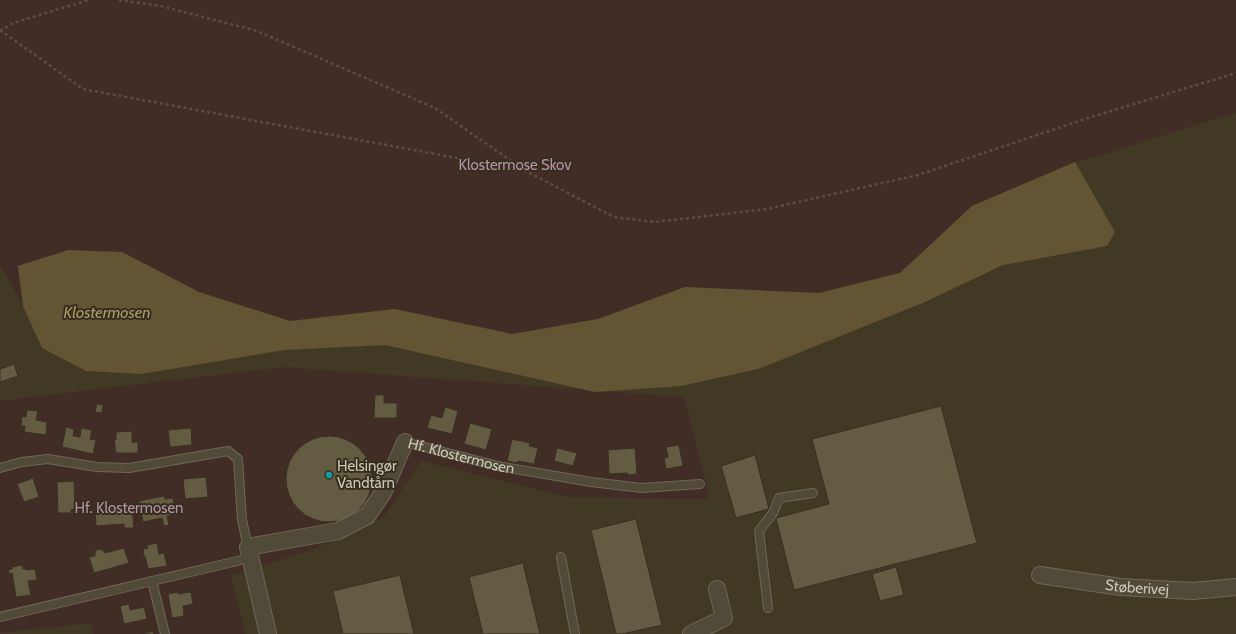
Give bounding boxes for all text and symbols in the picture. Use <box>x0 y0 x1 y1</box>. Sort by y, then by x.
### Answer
park label: Klostermose Skov <box>458 156 572 174</box>
water label: Klostermosen <box>64 303 150 322</box>
street label: Hf. Klostermosen <box>406 434 516 478</box>
place label: Helsingør Vandtårn <box>337 457 397 492</box>
marker: Helsingør Vandtårn <box>324 470 334 480</box>
park label: Hf. Klostermosen <box>74 499 184 517</box>
street label: Støberivej <box>1104 576 1169 599</box>

